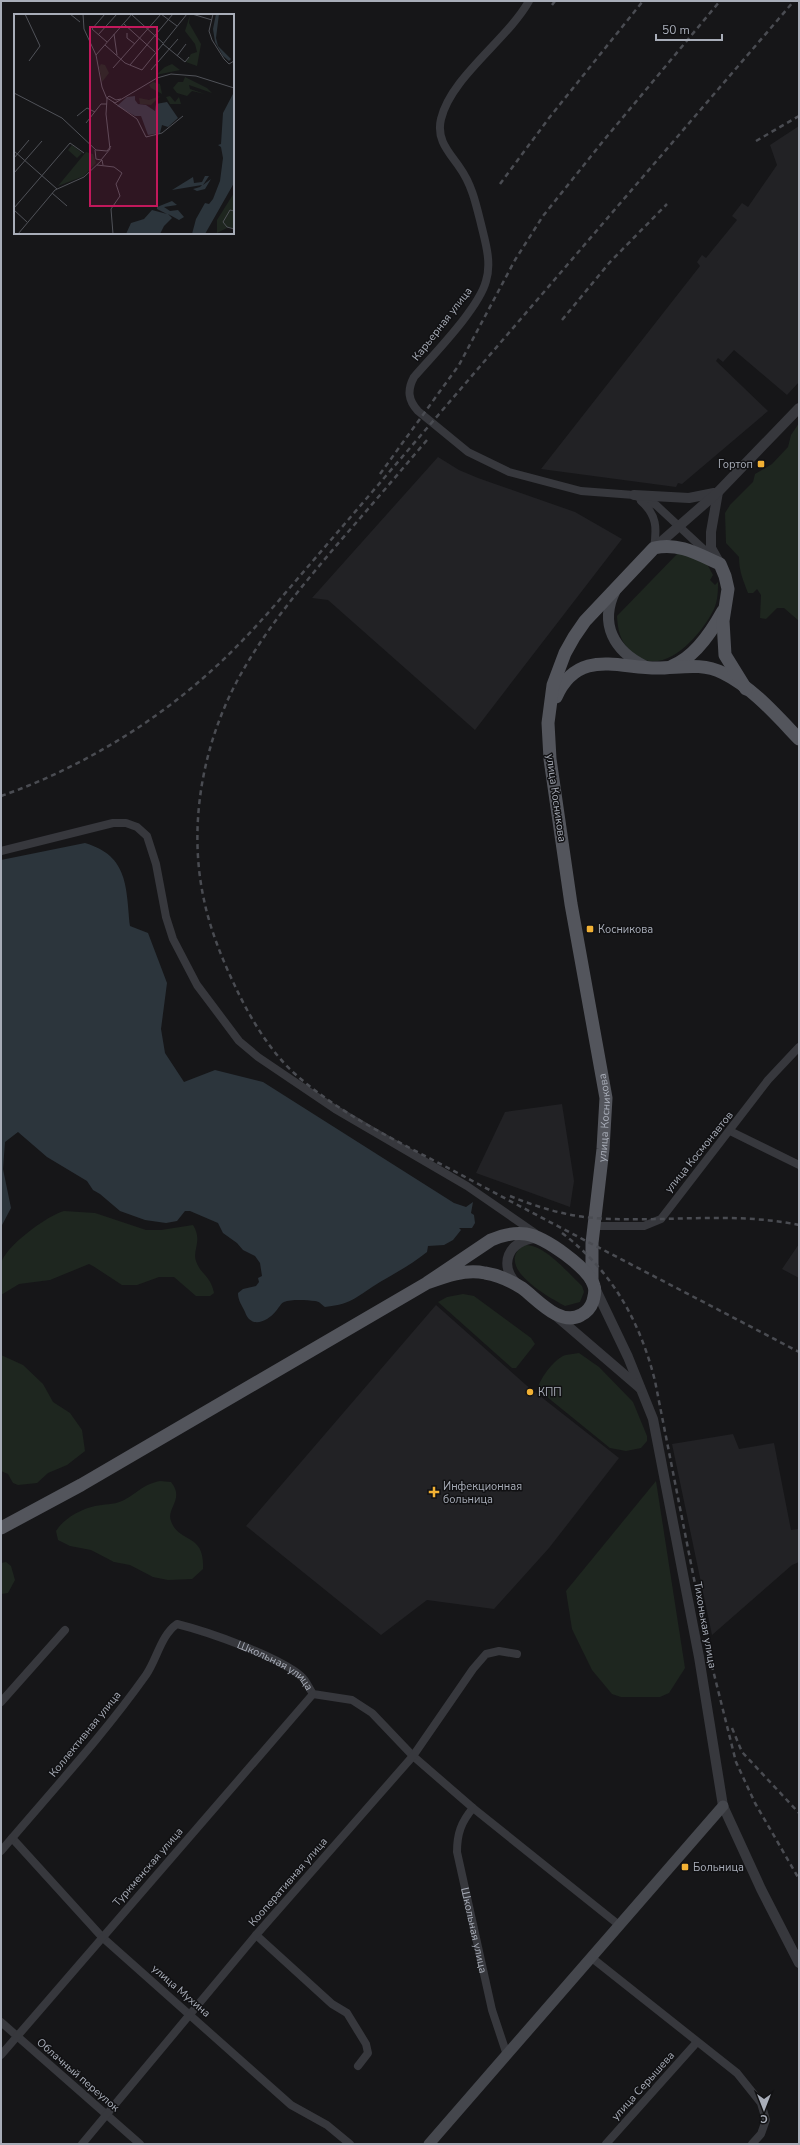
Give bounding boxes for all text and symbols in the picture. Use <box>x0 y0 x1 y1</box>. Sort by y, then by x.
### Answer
inset map <box>14 14 234 234</box>
scale bar <box>656 16 722 42</box>
text: 50 m <box>662 22 690 38</box>
street label: Карьерная улица <box>408 284 476 364</box>
place label: Гортоп <box>718 457 753 472</box>
marker: Гортоп <box>756 459 766 469</box>
street label: улица Косникова <box>542 753 570 843</box>
place label: Косникова <box>598 922 653 937</box>
marker: Косникова <box>585 924 595 934</box>
street label: улица Косникова <box>594 1072 614 1163</box>
street label: улица Космонавтов <box>661 1108 737 1196</box>
place label: КПП <box>538 1385 562 1400</box>
marker: КПП <box>525 1387 535 1397</box>
place label: Инфекционная больница <box>443 1479 522 1507</box>
marker: Инфекционная больница <box>428 1486 440 1498</box>
street label: Тихонькая улица <box>690 1580 720 1670</box>
street label: Школьная улица <box>235 1637 317 1693</box>
street label: Коллективная улица <box>46 1688 124 1780</box>
street label: Туркменская улица <box>110 1824 186 1910</box>
street label: Кооперативная улица <box>245 1834 331 1930</box>
place label: Больница <box>693 1860 744 1875</box>
marker: Больница <box>680 1862 690 1872</box>
street label: Школьная улица <box>458 1886 491 1975</box>
street label: улица Мухина <box>148 1961 214 2021</box>
street label: Облачный переулок <box>33 2035 123 2115</box>
street label: улица Серышева <box>608 2048 678 2124</box>
north arrow <box>744 2089 784 2129</box>
text: С <box>760 2111 768 2126</box>

